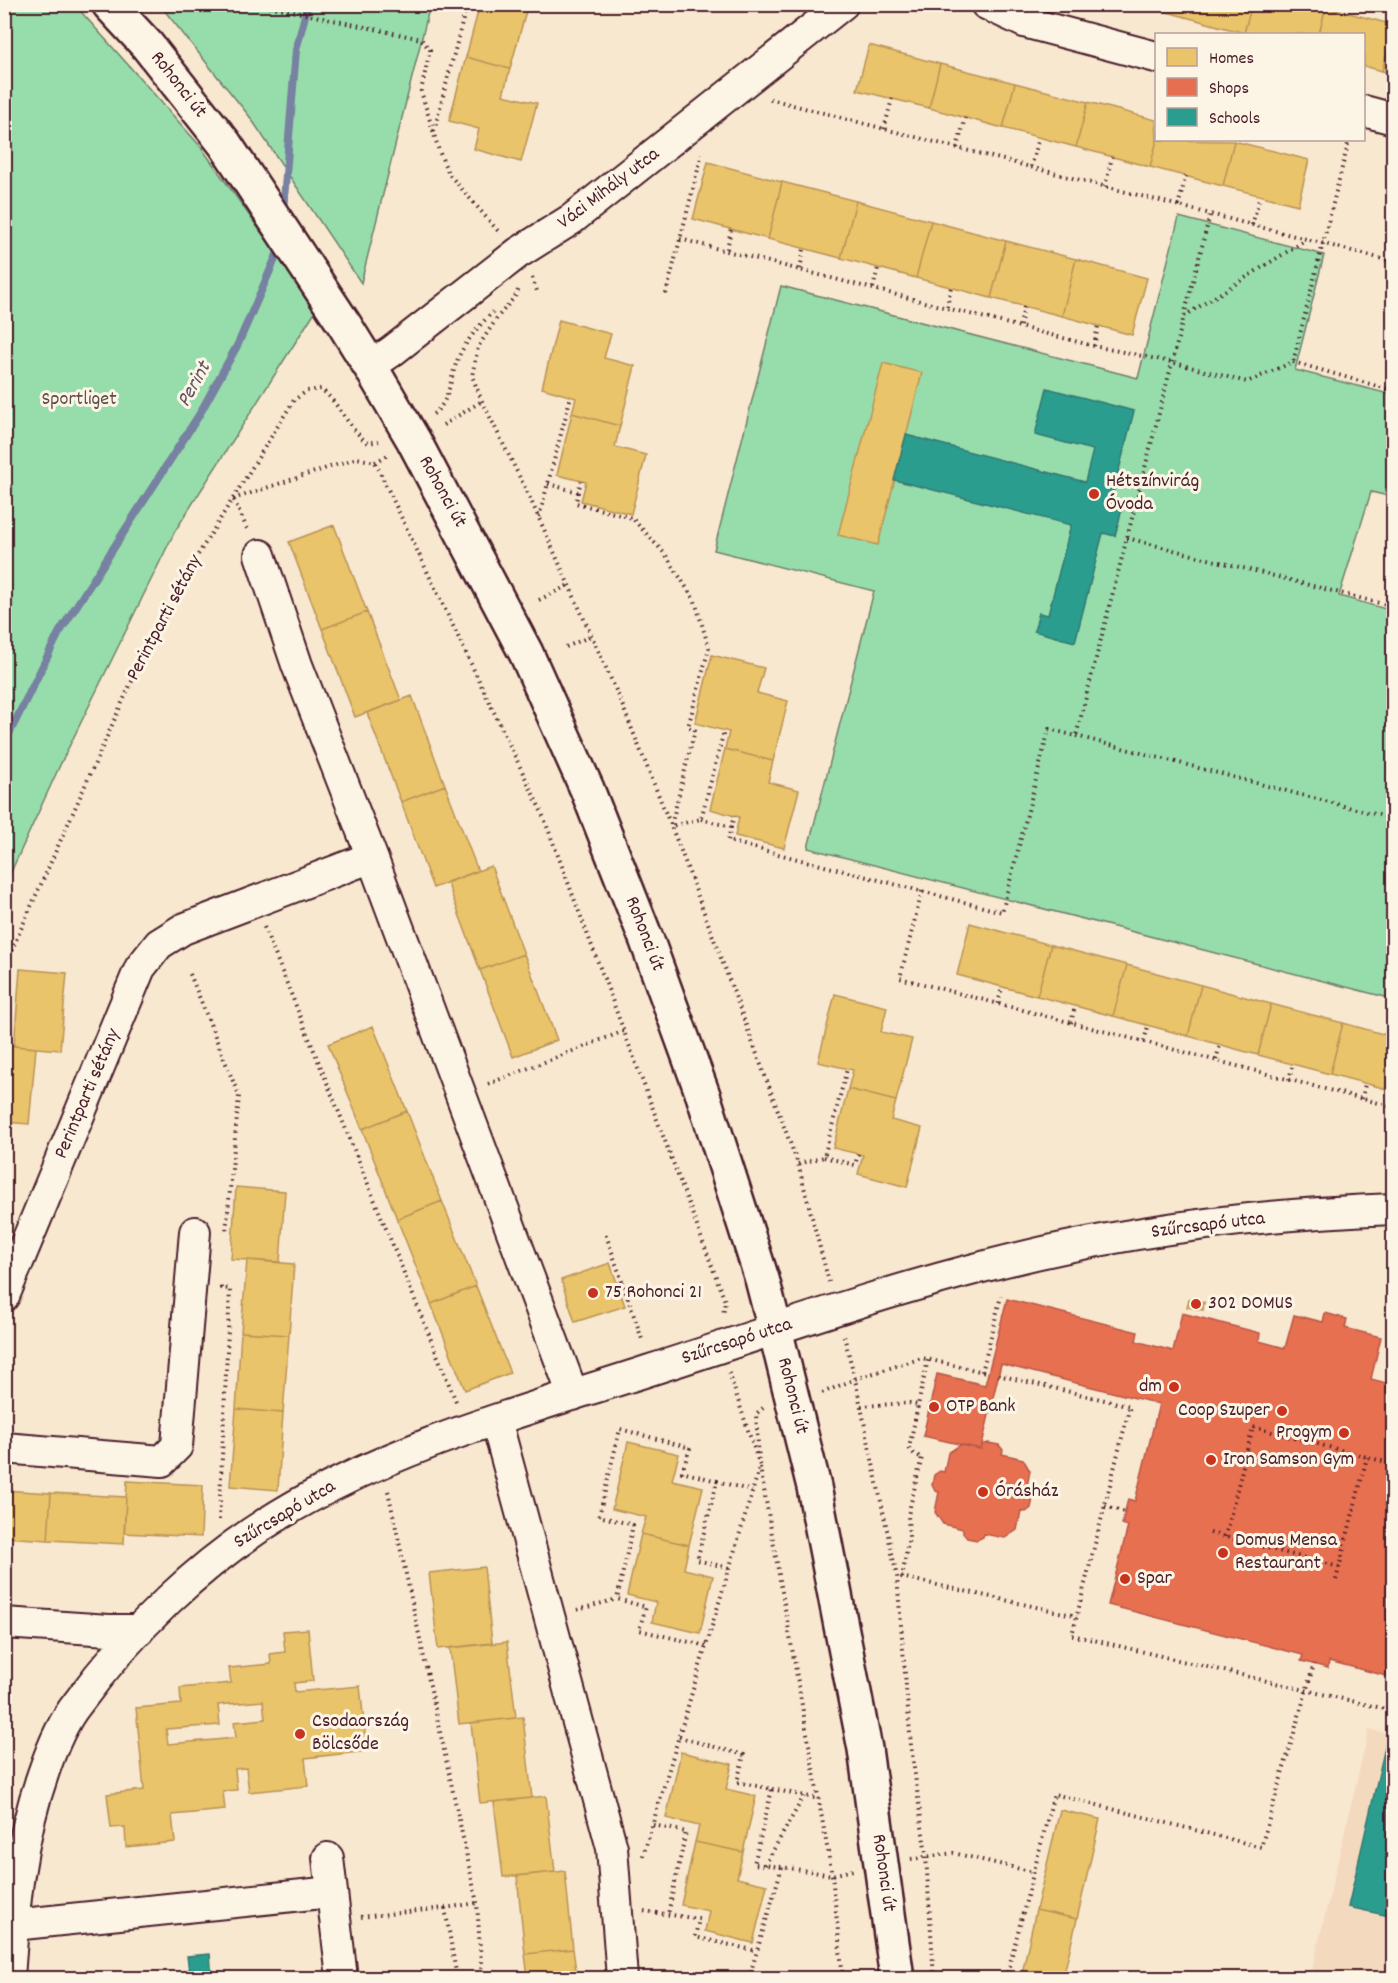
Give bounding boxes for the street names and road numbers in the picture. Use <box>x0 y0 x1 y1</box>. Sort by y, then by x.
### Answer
street label: Rohonci út <box>143 46 213 124</box>
street label: Váci Mihály utca <box>552 141 666 237</box>
street label: Rohonci út <box>411 451 473 533</box>
street label: Perintparti sétány <box>120 549 210 686</box>
street label: Rohonci út <box>617 892 671 976</box>
street label: Perintparti sétány <box>48 1024 128 1163</box>
street label: Szűrcsapó utca <box>1150 1205 1267 1247</box>
street label: Szűrcsapó utca <box>678 1311 796 1373</box>
street label: Rohonci út <box>769 1355 815 1437</box>
street label: Szűrcsapó utca <box>229 1473 342 1556</box>
street label: Rohonci út <box>864 1832 902 1914</box>

